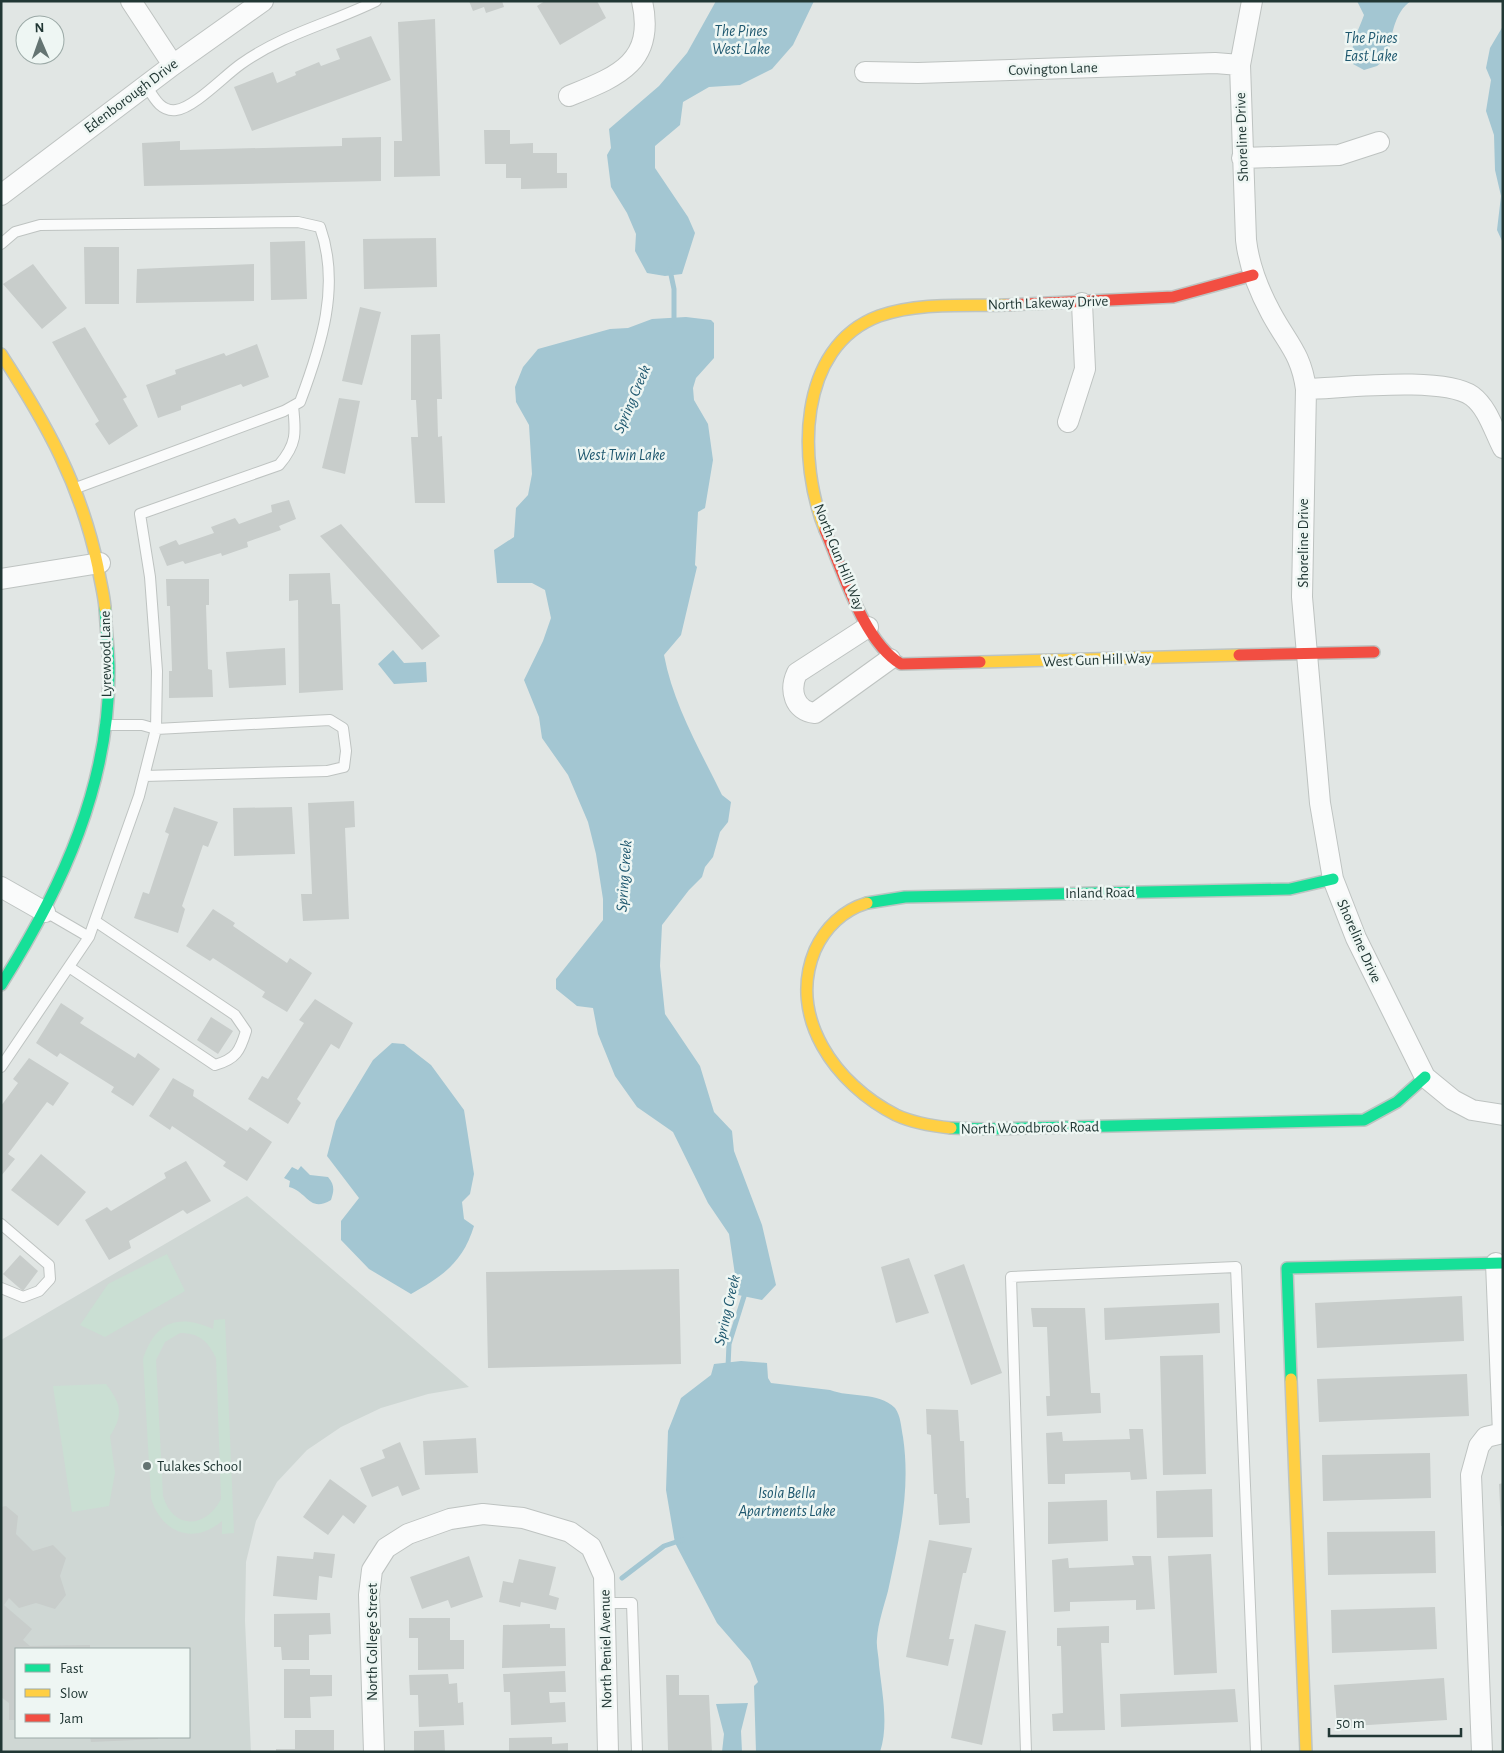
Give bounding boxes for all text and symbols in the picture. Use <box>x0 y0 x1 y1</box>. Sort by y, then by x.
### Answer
north arrow <box>15 15 65 65</box>
text: N <box>34 21 45 35</box>
water label: The Pines West Lake <box>712 23 770 57</box>
water label: The Pines East Lake <box>1344 30 1398 64</box>
street label: Edenborough Drive <box>81 56 181 136</box>
street label: Covington Lane <box>1008 60 1098 78</box>
street label: Shoreline Drive <box>1233 92 1251 182</box>
street label: North Lakeway Drive <box>988 293 1109 313</box>
water label: Spring Creek <box>611 363 654 436</box>
water label: West Twin Lake <box>577 447 665 463</box>
street label: Shoreline Drive <box>1296 498 1311 588</box>
street label: North Gun Hill Way <box>811 502 867 613</box>
street label: Lyrewood Lane <box>98 611 114 697</box>
street label: West Gun Hill Way <box>1043 651 1152 669</box>
water label: Spring Creek <box>614 839 635 913</box>
street label: Inland Road <box>1065 885 1135 901</box>
street label: Shoreline Drive <box>1334 897 1384 985</box>
street label: North Woodbrook Road <box>961 1119 1100 1137</box>
water label: Spring Creek <box>711 1273 744 1347</box>
place label: Tulakes School <box>157 1459 242 1474</box>
marker: Tulakes School <box>141 1460 153 1472</box>
water label: Isola Bella Apartments Lake <box>737 1485 836 1520</box>
street label: North College Street <box>365 1583 380 1701</box>
street label: North Peniel Avenue <box>597 1589 615 1709</box>
legend <box>15 1648 190 1738</box>
text: Fast <box>60 1661 84 1676</box>
text: Slow <box>60 1686 88 1701</box>
scale bar <box>1329 1706 1462 1738</box>
text: Jam <box>60 1711 83 1726</box>
text: 50 m <box>1336 1716 1365 1731</box>

